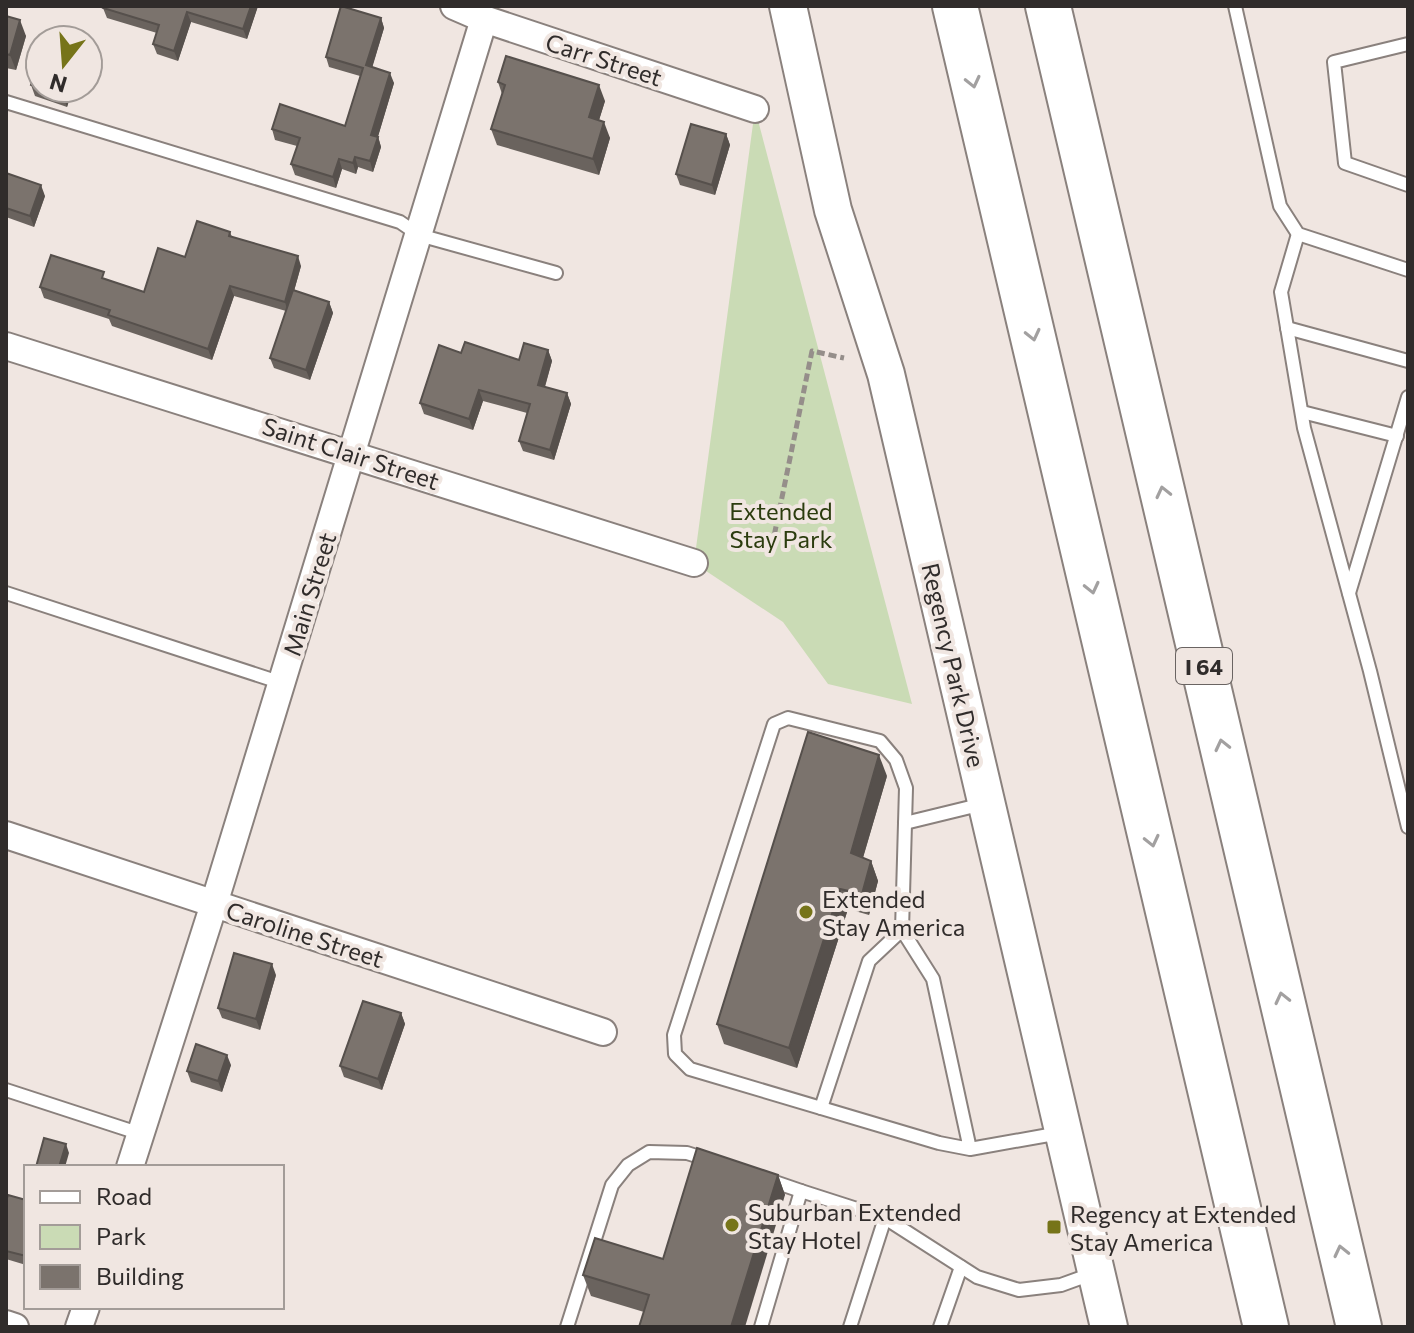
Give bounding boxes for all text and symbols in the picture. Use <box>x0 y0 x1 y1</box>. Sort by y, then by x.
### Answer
north arrow <box>24 24 104 104</box>
street label: Carr Street <box>542 27 666 91</box>
text: N <box>46 68 70 99</box>
one-way arrow <box>964 75 981 88</box>
one-way arrow <box>1023 328 1040 341</box>
street label: Saint Clair Street <box>259 411 443 495</box>
one-way arrow <box>1155 485 1172 499</box>
park label: Extended Stay Park <box>729 496 833 553</box>
street label: Main Street <box>276 529 342 659</box>
street label: Regency Park Drive <box>916 560 992 770</box>
one-way arrow <box>1083 581 1100 595</box>
road number: I 64 <box>1176 648 1232 684</box>
one-way arrow <box>1215 738 1232 752</box>
one-way arrow <box>1143 834 1160 848</box>
place label: Extended Stay America <box>822 884 965 941</box>
street label: Caroline Street <box>223 895 387 973</box>
marker: Extended Stay America <box>797 903 815 921</box>
one-way arrow <box>1274 992 1291 1005</box>
legend <box>24 1165 284 1309</box>
text: Road <box>96 1181 152 1210</box>
place label: Suburban Extended Stay Hotel <box>748 1197 961 1254</box>
place label: Regency at Extended Stay America <box>1070 1199 1296 1256</box>
marker: Suburban Extended Stay Hotel <box>723 1216 741 1234</box>
marker: Regency at Extended Stay America <box>1045 1218 1063 1236</box>
text: Park <box>96 1221 146 1250</box>
one-way arrow <box>1334 1245 1351 1258</box>
text: Building <box>96 1261 184 1290</box>

